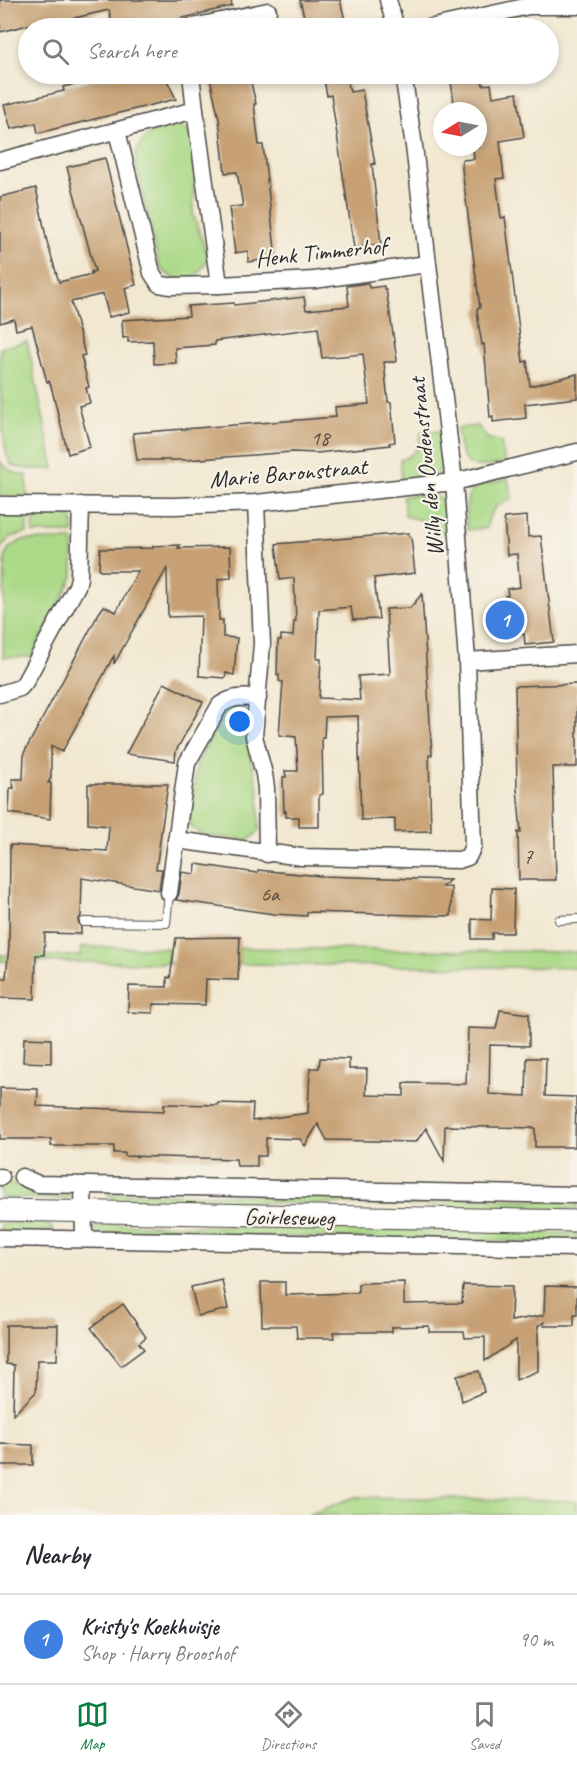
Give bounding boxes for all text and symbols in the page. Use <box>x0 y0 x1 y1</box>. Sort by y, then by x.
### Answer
search box <box>18 18 559 84</box>
icon: search <box>39 35 72 68</box>
text: Search here <box>87 37 177 65</box>
north arrow <box>433 102 487 156</box>
street label: Henk Timmerhof <box>254 230 393 274</box>
street label: Willy den Oudenstraat <box>401 374 450 558</box>
house number: 18 <box>311 425 332 451</box>
street label: Marie Baronstraat <box>208 451 370 495</box>
pin: 1 <box>486 598 524 642</box>
your location <box>225 707 254 736</box>
house number: 7 <box>523 843 534 869</box>
house number: 6a <box>261 881 281 907</box>
street label: Goirleseweg <box>244 1201 337 1233</box>
text: Nearby <box>24 1538 89 1571</box>
text: Kristy's Koekhuisje <box>81 1613 219 1641</box>
text: 1 <box>39 1627 48 1652</box>
text: 90 m <box>519 1627 553 1652</box>
text: Shop · Harry Brooshof <box>81 1641 235 1666</box>
tab: Map <box>76 1698 109 1754</box>
tab: Directions <box>261 1698 316 1754</box>
tab: Saved <box>468 1698 501 1754</box>

